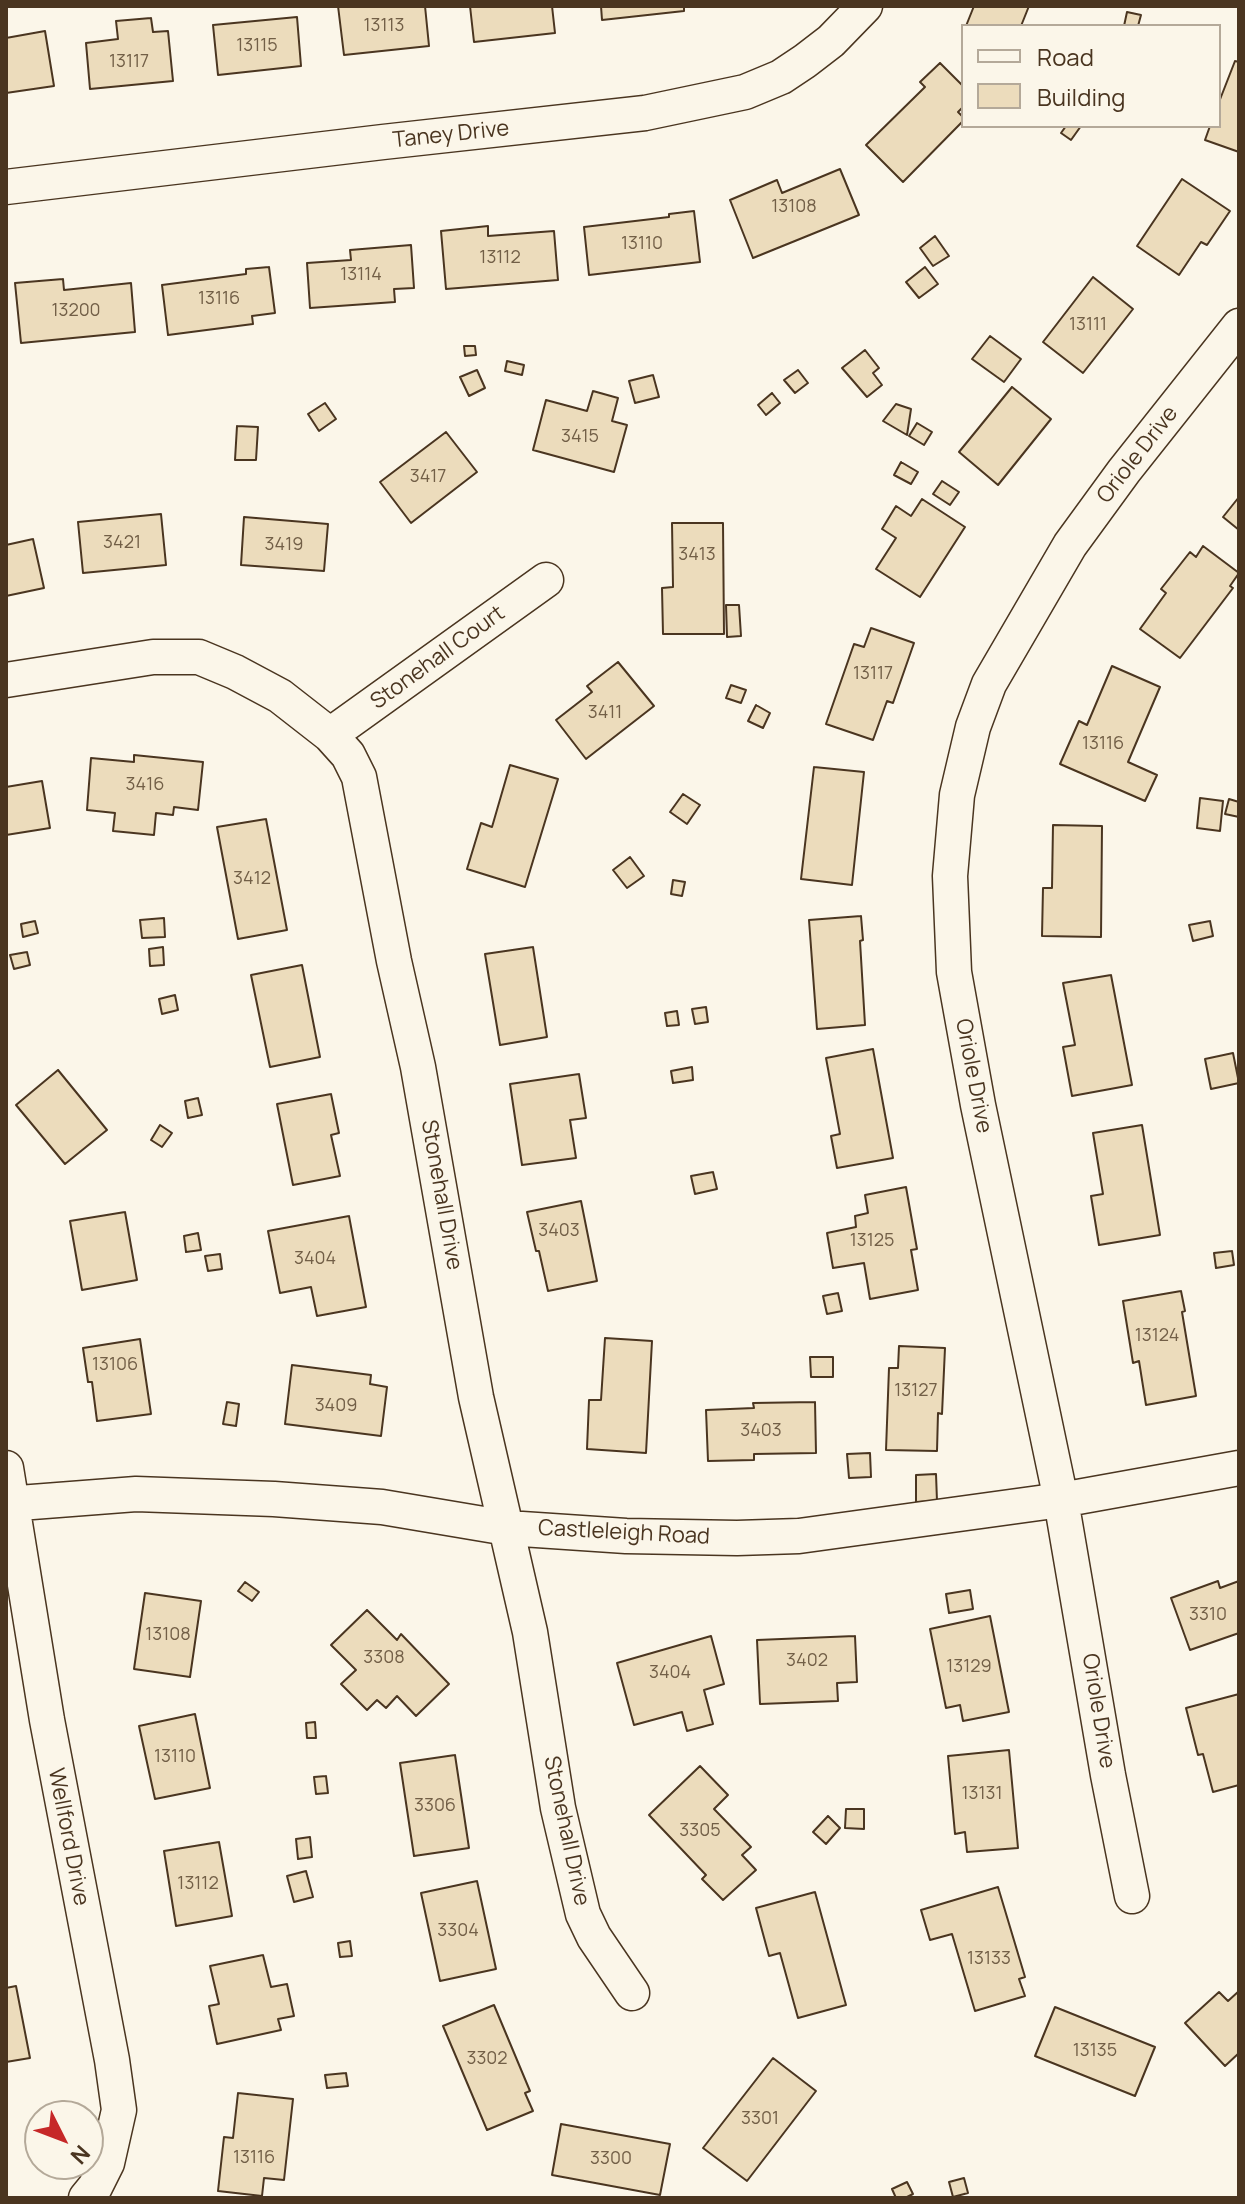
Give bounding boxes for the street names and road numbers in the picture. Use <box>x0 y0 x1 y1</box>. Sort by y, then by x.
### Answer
street label: Taney Drive <box>392 116 510 154</box>
street label: Oriole Drive <box>1092 401 1184 509</box>
street label: Stonehall Court <box>366 600 510 716</box>
street label: Oriole Drive <box>949 1017 997 1135</box>
street label: Stonehall Drive <box>415 1118 467 1272</box>
street label: Castleleigh Road <box>537 1515 711 1551</box>
street label: Oriole Drive <box>1076 1652 1120 1770</box>
street label: Stonehall Drive <box>537 1754 595 1908</box>
street label: Wellford Drive <box>42 1766 94 1908</box>

